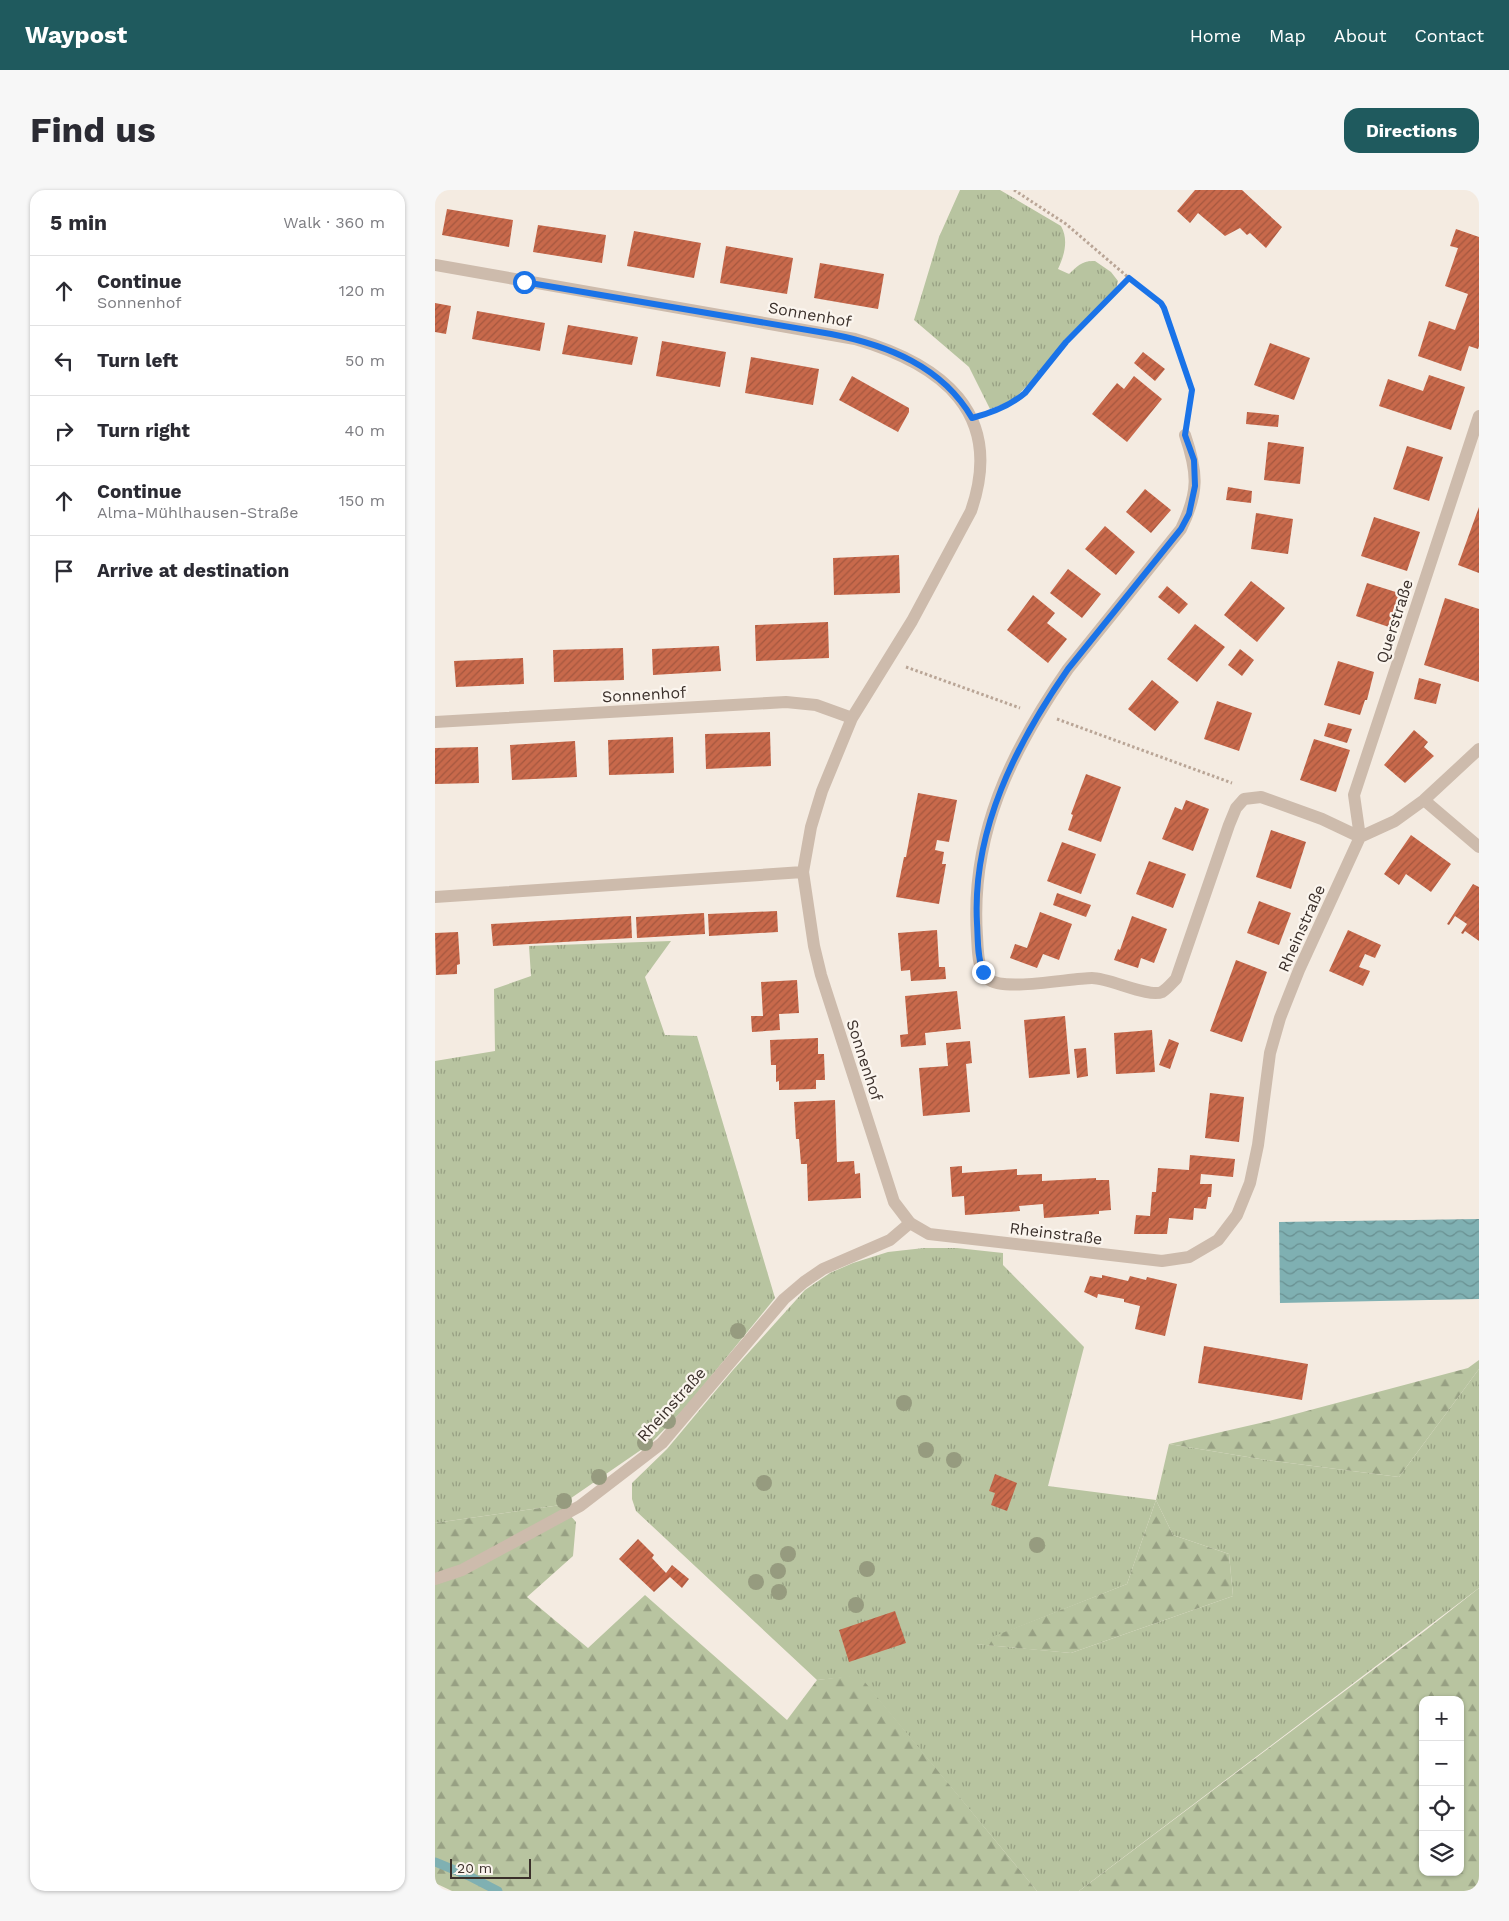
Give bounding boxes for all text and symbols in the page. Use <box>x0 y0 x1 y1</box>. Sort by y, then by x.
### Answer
text: Waypost <box>25 21 127 49</box>
text: Home <box>1190 25 1241 46</box>
text: Map <box>1269 25 1306 46</box>
text: About <box>1334 25 1386 46</box>
text: Contact <box>1414 25 1484 46</box>
button: Directions <box>1344 108 1479 153</box>
text: Find us <box>30 109 156 151</box>
text: 5 min <box>50 210 107 235</box>
text: Walk · 360 m <box>283 213 385 232</box>
text: Continue <box>97 270 181 293</box>
route start <box>513 271 536 294</box>
icon: ahead <box>50 277 78 305</box>
text: 120 m <box>339 281 385 300</box>
text: Sonnenhof <box>97 293 181 312</box>
street label: Sonnenhof <box>767 298 854 331</box>
icon: left <box>50 347 78 375</box>
text: Turn left <box>97 349 178 372</box>
text: 50 m <box>345 351 385 370</box>
icon: right <box>50 417 78 445</box>
text: Turn right <box>97 419 190 442</box>
text: 40 m <box>345 421 385 440</box>
text: Continue <box>97 480 181 503</box>
icon: ahead <box>50 487 78 515</box>
text: 150 m <box>339 491 385 510</box>
text: Alma-Mühlhausen-Straße <box>97 503 298 522</box>
icon: arrive <box>50 557 78 585</box>
text: Arrive at destination <box>97 559 289 582</box>
street label: Querstraße <box>1372 577 1417 665</box>
street label: Sonnenhof <box>601 683 687 706</box>
street label: Rheinstraße <box>1274 882 1329 975</box>
route end <box>972 961 995 984</box>
street label: Sonnenhof <box>842 1017 887 1104</box>
street label: Rheinstraße <box>1008 1218 1103 1249</box>
street label: Rheinstraße <box>633 1363 710 1445</box>
map controls <box>1419 1696 1464 1876</box>
button: + <box>1419 1696 1464 1741</box>
button: − <box>1419 1741 1464 1786</box>
button: locate <box>1419 1786 1464 1831</box>
button: layers <box>1419 1831 1464 1876</box>
scale bar <box>450 1856 531 1879</box>
text: 20 m <box>457 1860 492 1876</box>

